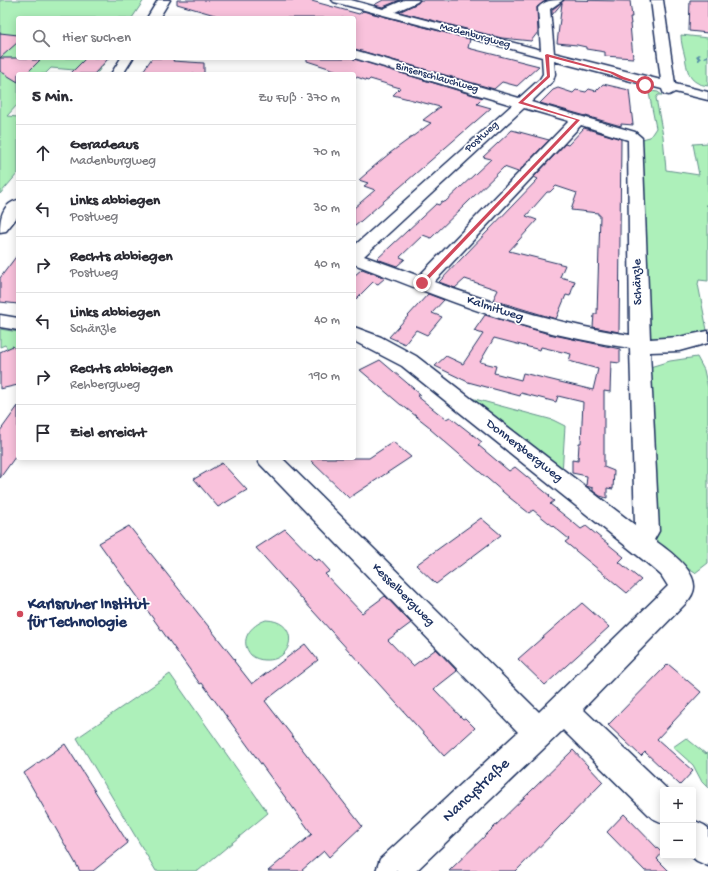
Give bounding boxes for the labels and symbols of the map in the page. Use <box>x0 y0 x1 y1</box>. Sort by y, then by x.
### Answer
street label: Madenburgweg <box>438 21 512 51</box>
street label: Binsenschlauchweg <box>393 60 480 96</box>
route start <box>636 76 654 94</box>
street label: Postweg <box>462 119 501 156</box>
street label: Schänzle <box>630 259 646 305</box>
route end <box>413 274 431 292</box>
street label: Kalmitweg <box>465 293 525 325</box>
street label: Donnersbergweg <box>482 416 565 486</box>
street label: Kesselbergweg <box>368 560 438 630</box>
place label: Karlsruher Institut für Technologie <box>27 596 150 633</box>
marker: Karlsruher Institut für Technologie <box>15 609 25 619</box>
street label: Nancystraße <box>439 754 515 827</box>

